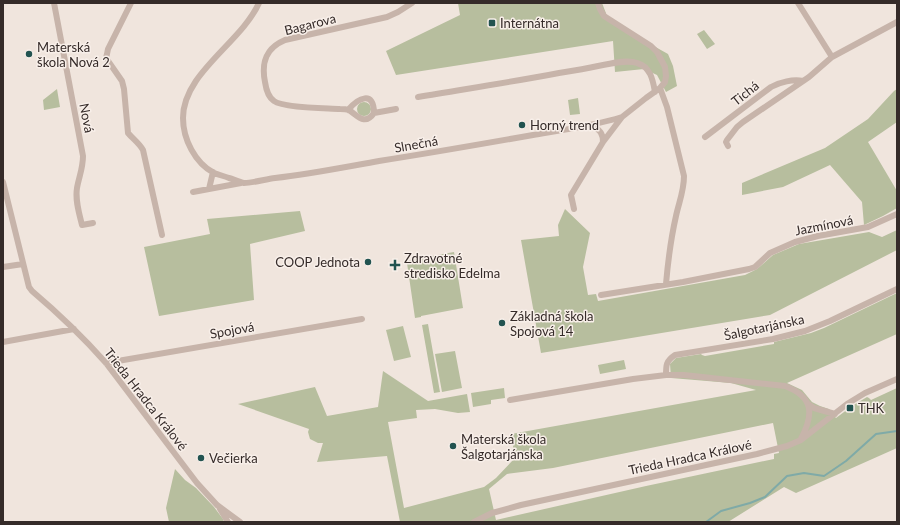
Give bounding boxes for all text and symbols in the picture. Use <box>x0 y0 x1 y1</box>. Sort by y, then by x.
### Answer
street label: Bagarova <box>283 10 337 38</box>
place label: Internátna <box>500 15 559 31</box>
marker: Internátna <box>487 18 497 28</box>
place label: Materská škola Nová 2 <box>37 39 110 70</box>
marker: Materská škola Nová 2 <box>24 49 34 59</box>
street label: Tichá <box>728 77 762 109</box>
street label: Nová <box>76 102 98 134</box>
place label: Horný trend <box>530 117 599 133</box>
marker: Horný trend <box>517 120 527 130</box>
street label: Slnečná <box>393 132 439 156</box>
street label: Jazmínová <box>794 212 854 238</box>
place label: Zdravotné stredisko Edelma <box>404 250 500 281</box>
place label: COOP Jednota <box>275 254 360 270</box>
marker: COOP Jednota <box>363 257 373 267</box>
marker: Zdravotné stredisko Edelma <box>389 259 401 271</box>
place label: Základná škola Spojová 14 <box>510 308 593 339</box>
street label: Šalgotarjánska <box>722 311 806 343</box>
street label: Spojová <box>208 318 256 342</box>
marker: Základná škola Spojová 14 <box>497 318 507 328</box>
street label: Trieda Hradca Králové <box>101 345 191 454</box>
place label: THK <box>858 400 885 416</box>
marker: THK <box>845 403 855 413</box>
place label: Materská škola Šalgotarjánska <box>461 431 546 462</box>
street label: Trieda Hradca Králové <box>627 436 753 478</box>
marker: Materská škola Šalgotarjánska <box>448 441 458 451</box>
place label: Večierka <box>209 450 258 466</box>
marker: Večierka <box>196 453 206 463</box>

